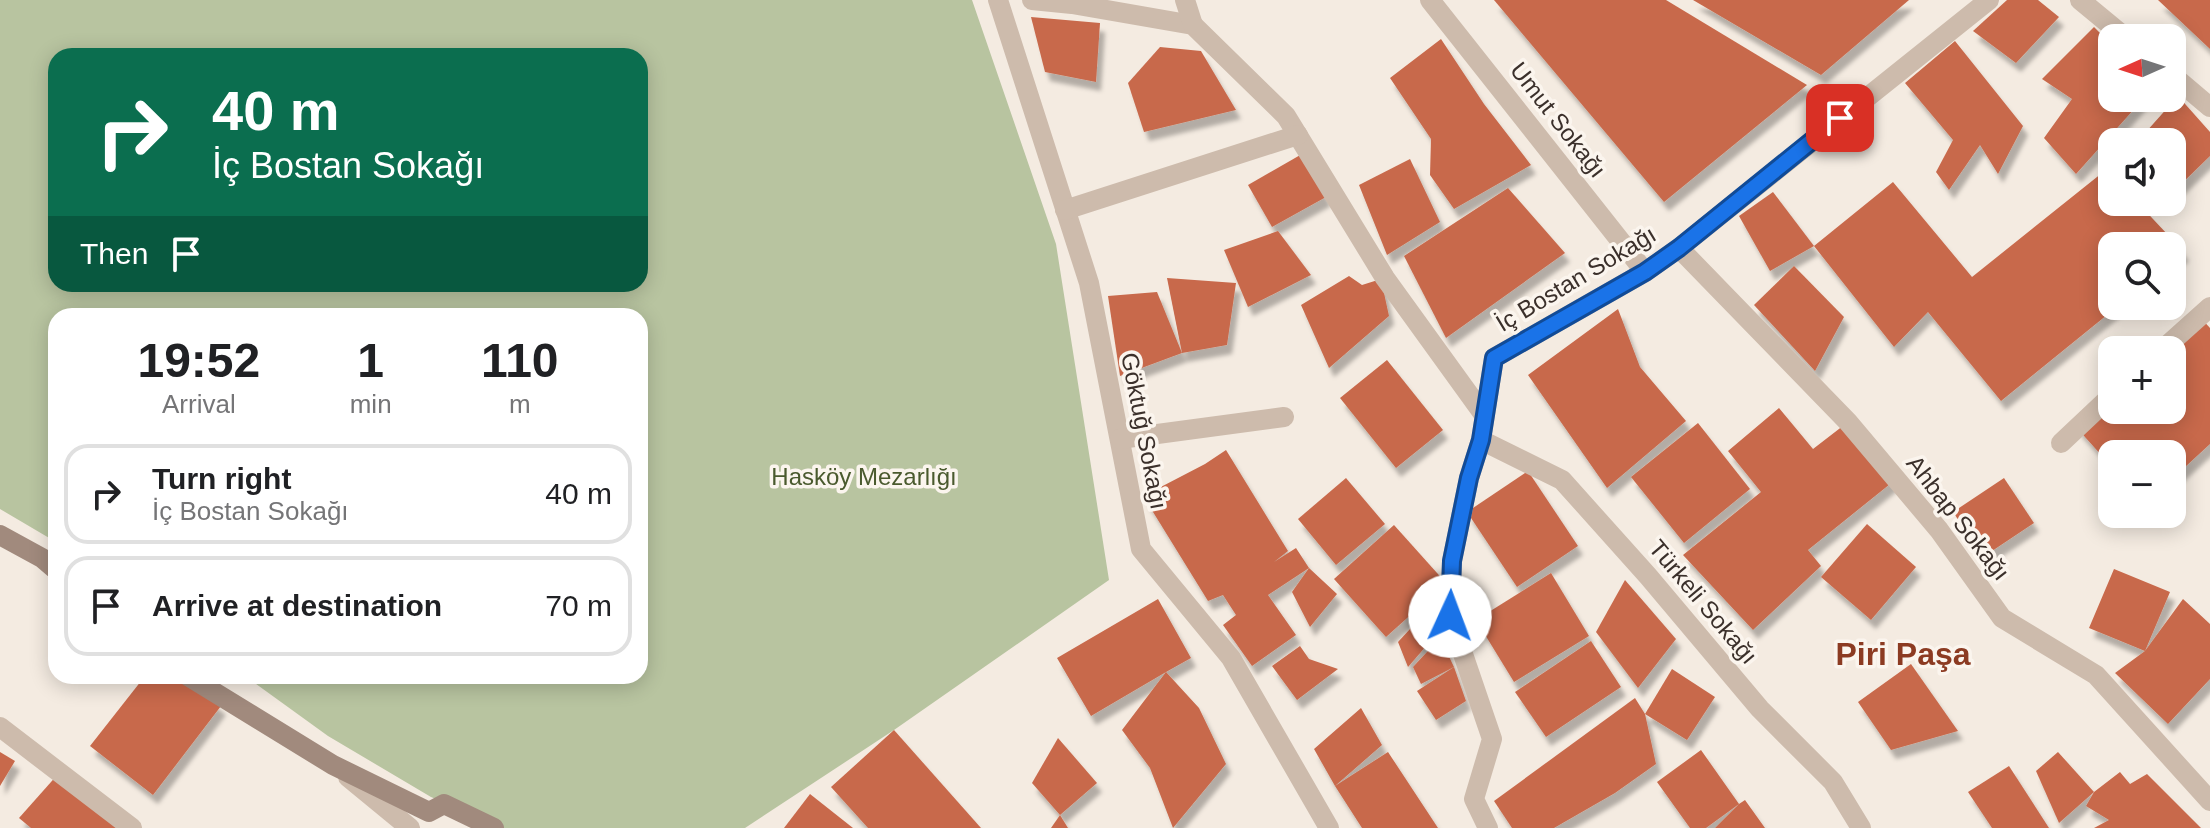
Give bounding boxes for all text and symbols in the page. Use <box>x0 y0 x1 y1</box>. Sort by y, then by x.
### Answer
north arrow <box>2098 24 2186 112</box>
map controls <box>2098 24 2186 528</box>
street label: Umut Sokağı <box>1505 57 1612 183</box>
text: 40 m <box>212 79 340 142</box>
icon: right <box>80 80 184 184</box>
pin <box>1806 84 1874 152</box>
icon: arrive <box>1818 96 1862 140</box>
button: sound <box>2098 128 2186 216</box>
text: İç Bostan Sokağı <box>212 145 484 186</box>
street label: İç Bostan Sokağı <box>1491 220 1660 337</box>
icon: arrive <box>164 232 208 276</box>
button: search <box>2098 232 2186 320</box>
text: Then <box>80 237 148 270</box>
text: 19:52 <box>137 334 260 387</box>
text: 1 <box>357 334 384 387</box>
text: 110 <box>481 334 559 387</box>
button: + <box>2098 336 2186 424</box>
street label: Göktuğ Sokağı <box>1116 350 1173 511</box>
text: Arrival <box>162 389 236 419</box>
text: min <box>350 389 392 419</box>
text: m <box>509 389 531 419</box>
button: − <box>2098 440 2186 528</box>
street label: Ahbap Sokağı <box>1901 450 2015 585</box>
text: Turn right <box>152 462 291 495</box>
park label: Hasköy Mezarlığı <box>771 463 957 490</box>
icon: right <box>84 472 128 516</box>
text: 40 m <box>545 477 612 510</box>
text: İç Bostan Sokağı <box>152 496 349 526</box>
street label: Türkeli Sokağı <box>1644 534 1763 669</box>
position arrow <box>1408 574 1492 658</box>
icon: arrive <box>84 584 128 628</box>
text: Arrive at destination <box>152 589 442 622</box>
text: 70 m <box>545 589 612 622</box>
district label: Piri Paşa <box>1835 636 1971 672</box>

